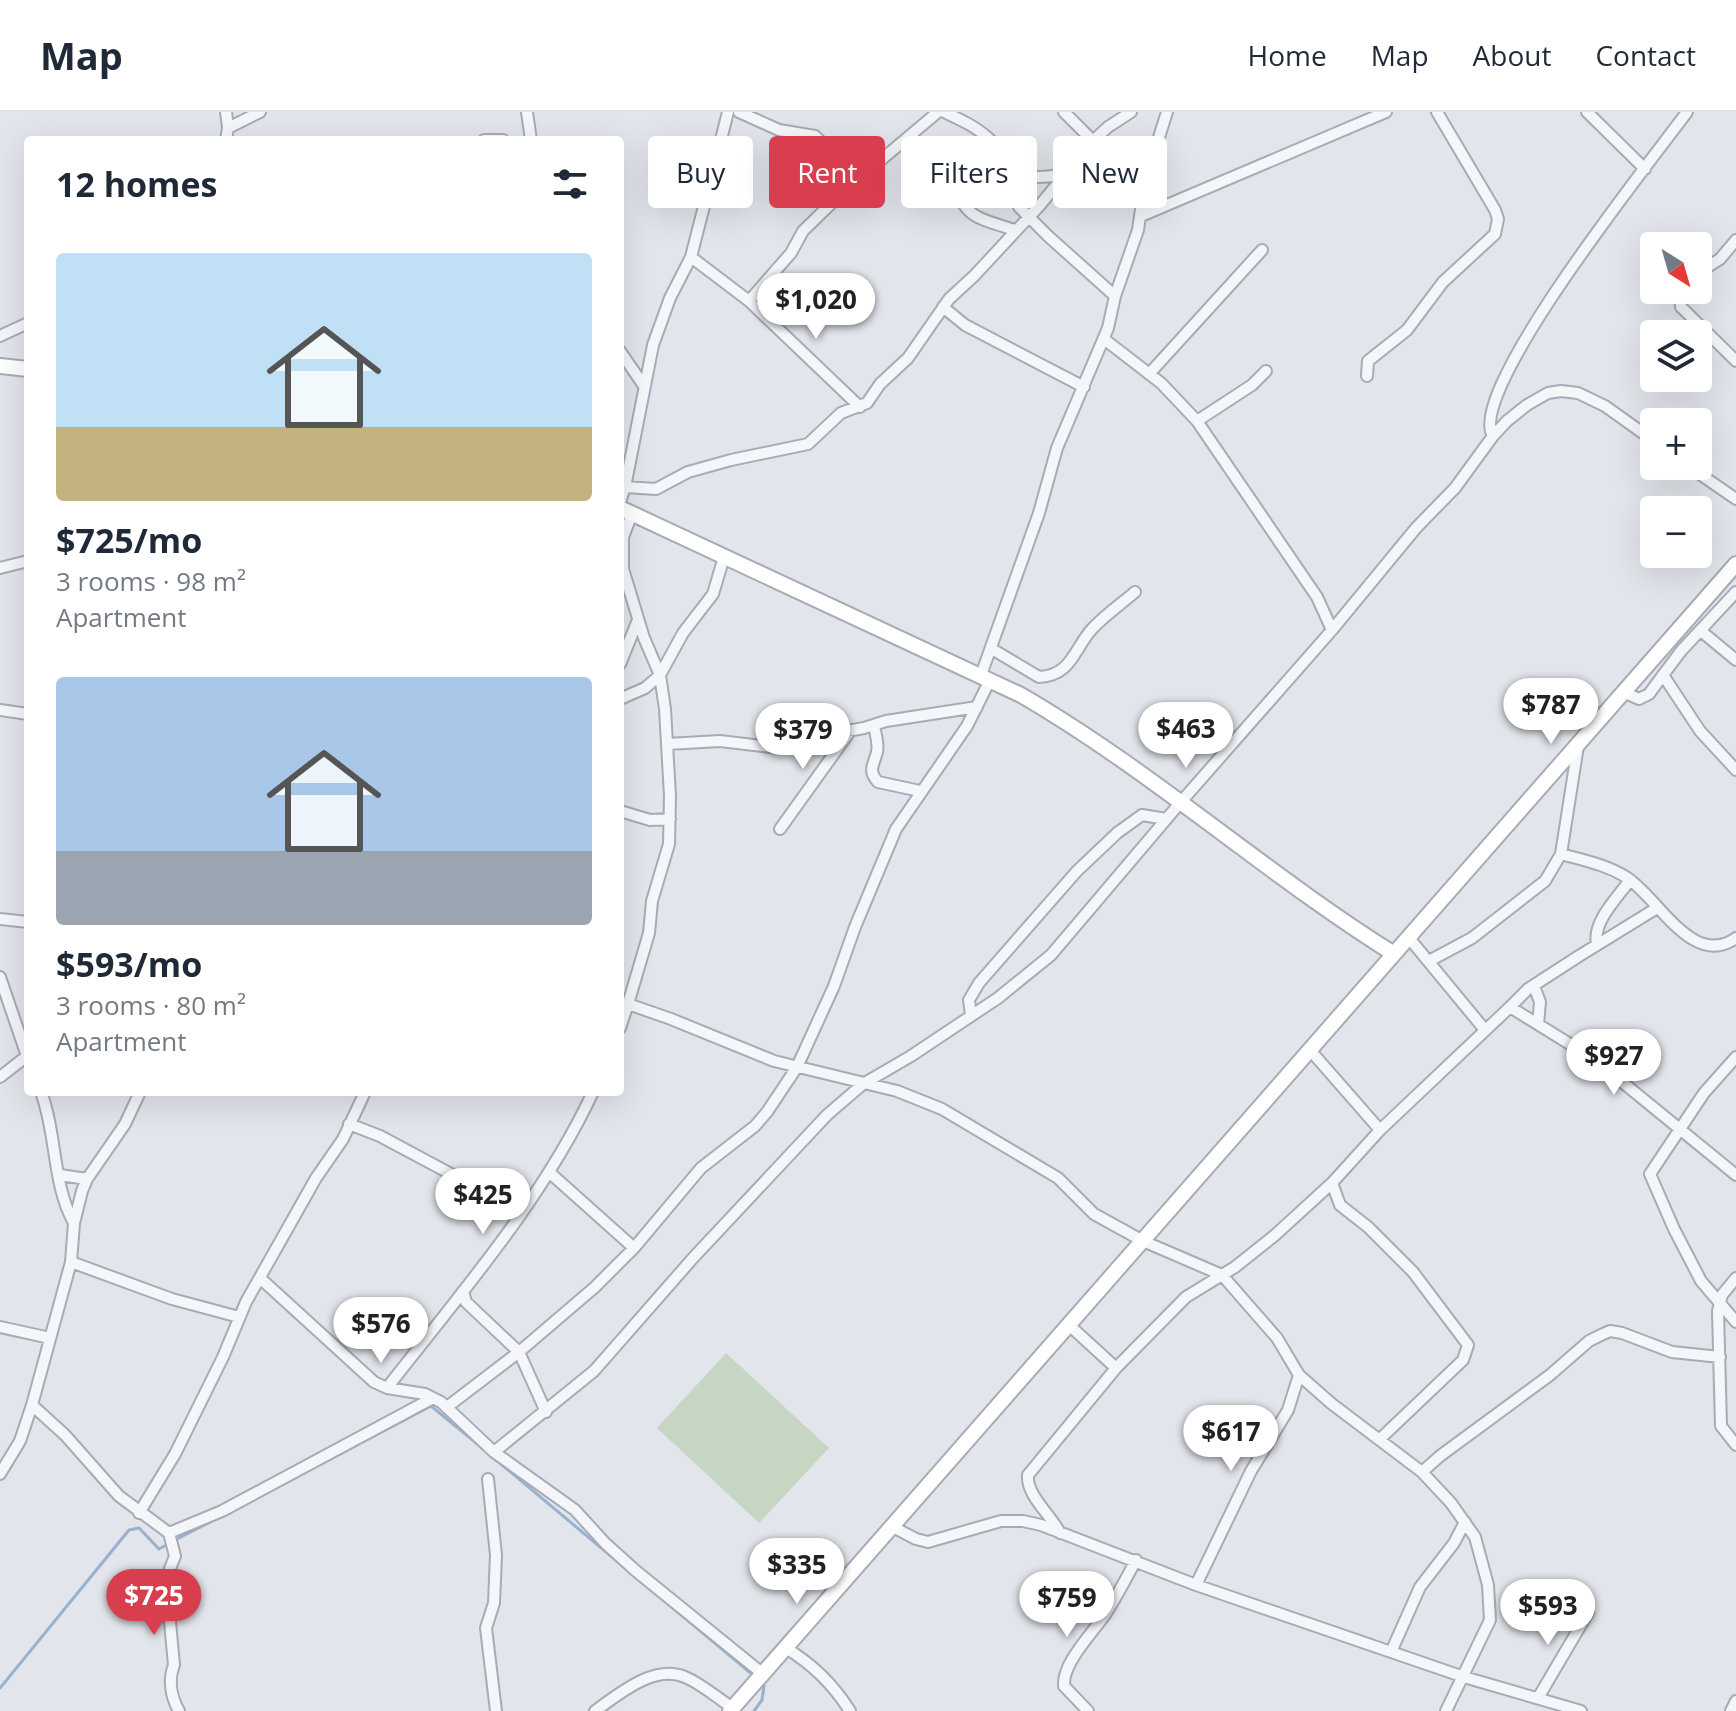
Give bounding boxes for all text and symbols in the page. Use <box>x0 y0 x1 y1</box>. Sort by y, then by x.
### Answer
text: Map <box>40 29 123 81</box>
text: Home <box>1248 36 1327 74</box>
text: Map <box>1371 36 1429 74</box>
text: About <box>1473 36 1551 74</box>
text: Contact <box>1595 36 1696 74</box>
chip: Buy <box>648 136 753 208</box>
chip: Rent <box>769 136 885 208</box>
chip: Filters <box>901 136 1037 208</box>
chip: New <box>1053 136 1167 208</box>
text: 12 homes <box>56 161 217 207</box>
icon: filters <box>548 162 592 206</box>
north arrow <box>1640 232 1712 304</box>
map controls <box>1640 232 1712 568</box>
pin: $1,020 <box>751 273 881 341</box>
text: $1,020 <box>775 281 857 317</box>
icon: home <box>252 305 396 449</box>
button: layers <box>1640 320 1712 392</box>
button: + <box>1640 408 1712 480</box>
button: − <box>1640 496 1712 568</box>
text: $725/mo <box>56 517 202 563</box>
text: 3 rooms · 98 m² <box>56 563 246 599</box>
text: Apartment <box>56 599 187 635</box>
pin: $787 <box>1504 678 1598 746</box>
text: $787 <box>1521 686 1581 722</box>
pin: $463 <box>1139 702 1233 770</box>
pin: $379 <box>756 703 850 771</box>
text: $463 <box>1156 710 1216 746</box>
text: $379 <box>773 711 833 747</box>
icon: home <box>252 729 396 873</box>
text: $593/mo <box>56 941 202 987</box>
text: 3 rooms · 80 m² <box>56 987 246 1023</box>
text: Apartment <box>56 1023 187 1059</box>
pin: $927 <box>1567 1029 1661 1097</box>
text: $927 <box>1584 1037 1644 1073</box>
pin: $425 <box>436 1168 530 1236</box>
text: $425 <box>453 1176 513 1212</box>
pin: $576 <box>334 1297 428 1365</box>
text: $576 <box>351 1305 411 1341</box>
pin: $617 <box>1184 1405 1278 1473</box>
text: $617 <box>1201 1413 1261 1449</box>
pin: $335 <box>750 1538 844 1606</box>
text: $335 <box>767 1546 827 1582</box>
pin: $725 <box>107 1569 201 1637</box>
pin: $759 <box>1020 1571 1114 1639</box>
text: $725 <box>124 1577 184 1613</box>
text: $759 <box>1037 1579 1097 1615</box>
pin: $593 <box>1501 1579 1595 1647</box>
text: $593 <box>1518 1587 1578 1623</box>

